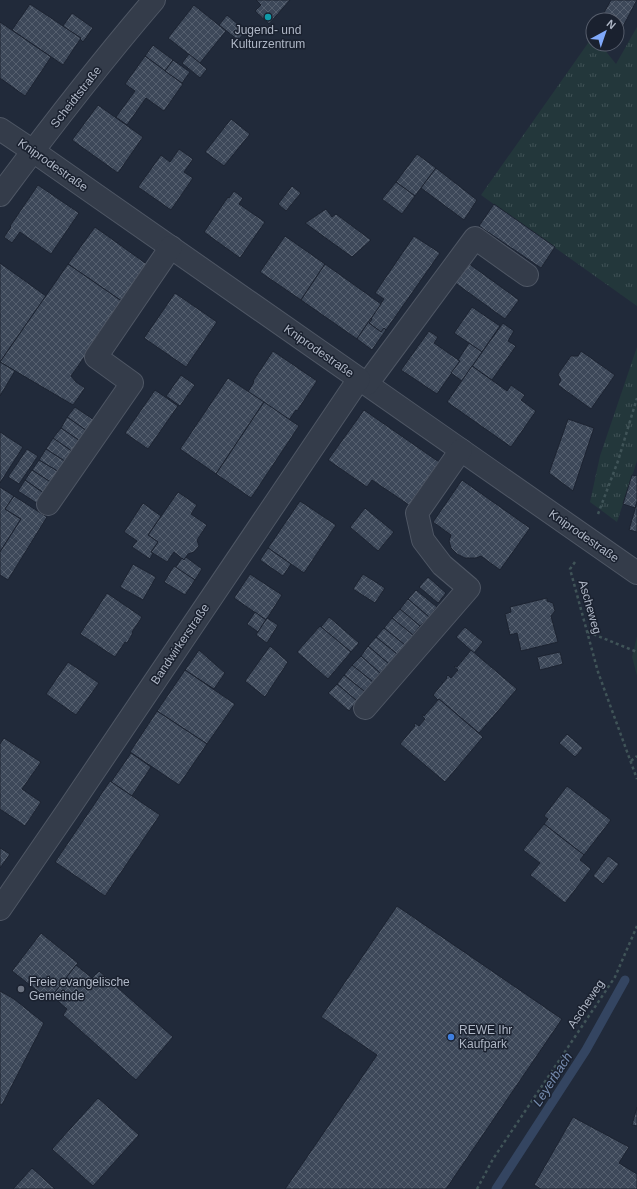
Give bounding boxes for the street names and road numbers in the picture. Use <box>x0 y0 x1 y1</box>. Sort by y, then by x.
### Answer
street label: Scheidtstraße <box>48 63 105 130</box>
street label: Kniprodestraße <box>15 136 91 194</box>
street label: Kniprodestraße <box>281 322 357 380</box>
street label: Kniprodestraße <box>546 507 622 565</box>
street label: Ascheweg <box>576 578 604 636</box>
street label: Bandwirkerstraße <box>148 601 212 687</box>
street label: Ascheweg <box>565 977 607 1031</box>

